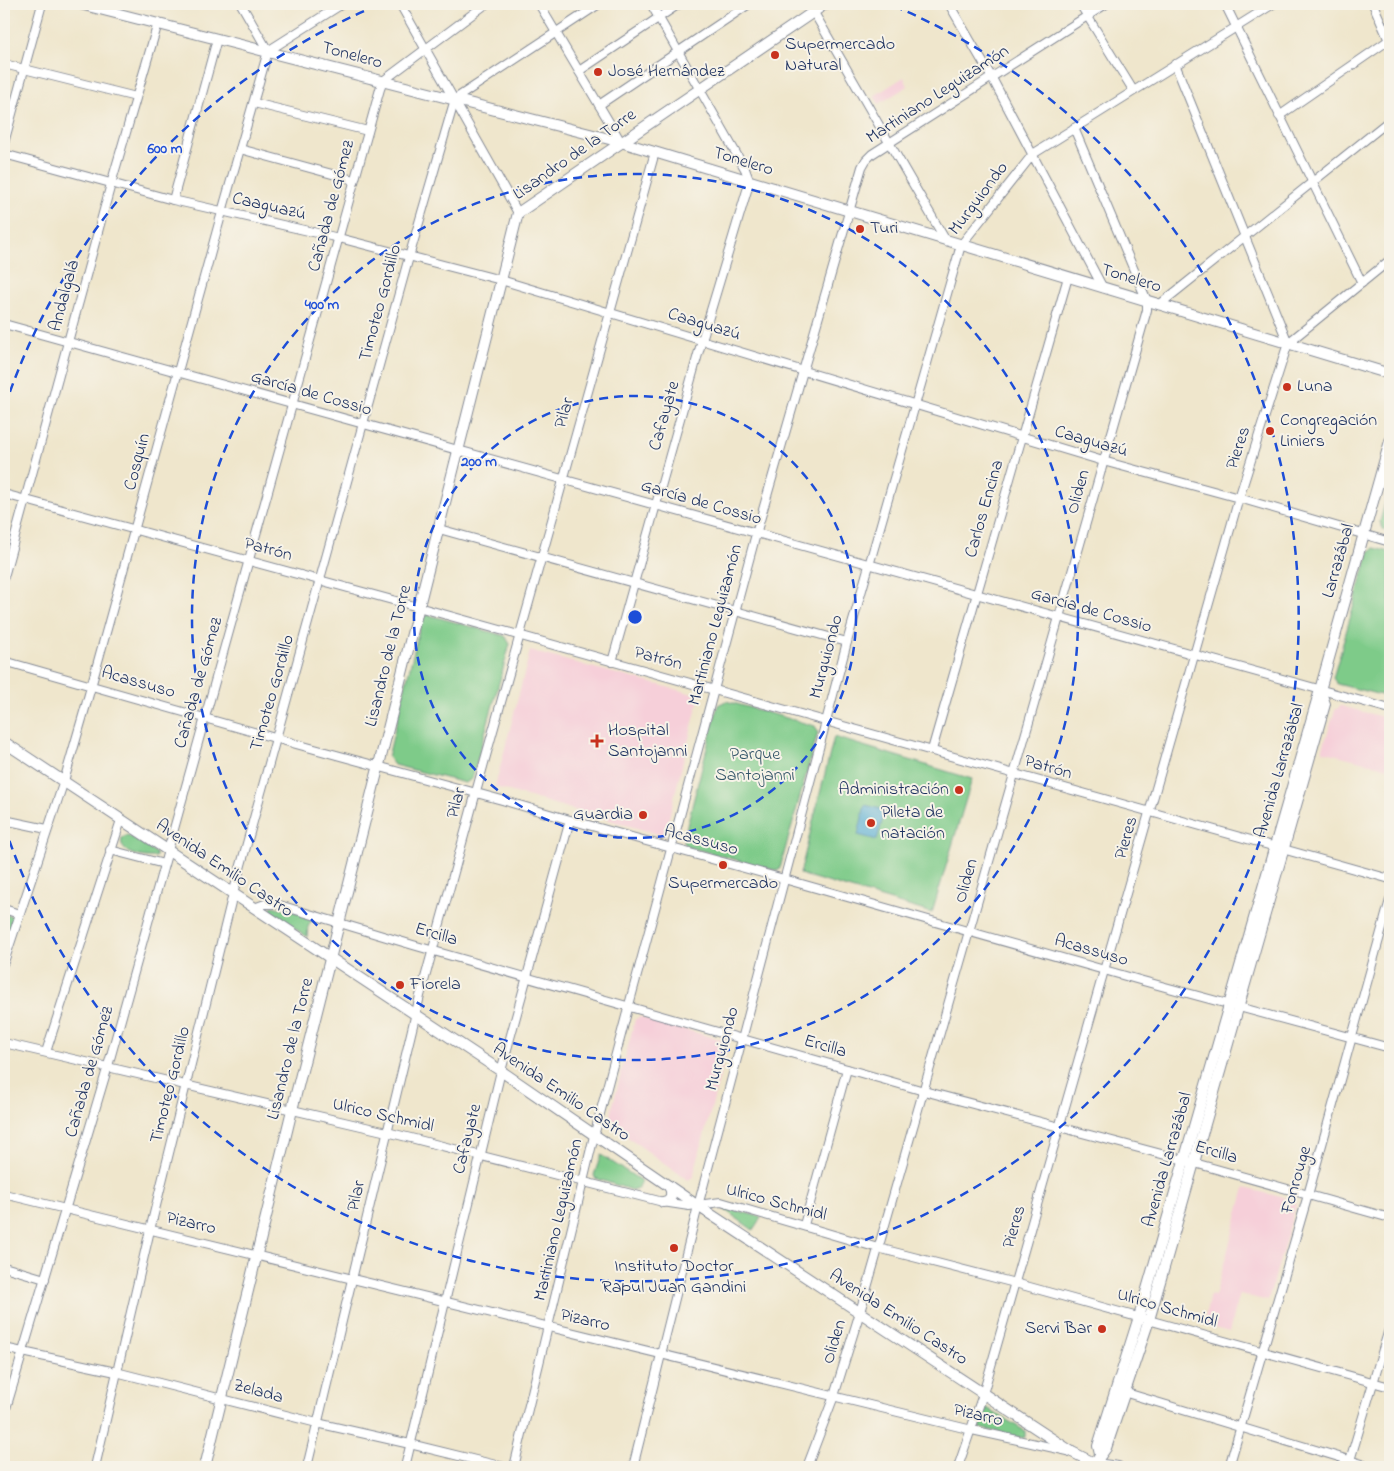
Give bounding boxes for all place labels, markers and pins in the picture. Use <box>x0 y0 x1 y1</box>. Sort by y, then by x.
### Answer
place label: Supermercado Natural <box>785 32 895 79</box>
marker: Supermercado Natural <box>769 49 781 61</box>
place label: José Hernández <box>608 59 725 85</box>
marker: José Hernández <box>592 66 604 78</box>
place label: Turi <box>870 216 898 242</box>
marker: Turi <box>854 223 866 235</box>
place label: Luna <box>1297 374 1333 400</box>
marker: Luna <box>1281 381 1293 393</box>
place label: Congregación Liniers <box>1280 408 1377 455</box>
marker: Congregación Liniers <box>1264 425 1276 437</box>
centre of rings <box>626 608 644 626</box>
place label: Hospital Santojanni <box>608 718 688 765</box>
marker: Hospital Santojanni <box>590 734 604 748</box>
place label: Administración <box>838 777 949 803</box>
marker: Administración <box>953 784 965 796</box>
place label: Pileta de natación <box>881 800 945 847</box>
place label: Guardia <box>573 802 633 828</box>
marker: Guardia <box>637 809 649 821</box>
marker: Pileta de natación <box>865 817 877 829</box>
marker: Supermercado <box>717 859 729 871</box>
place label: Supermercado <box>668 871 778 897</box>
place label: Fiorela <box>409 972 461 998</box>
marker: Fiorela <box>394 979 406 991</box>
marker: Instituto Doctor Raþul Juan Gandini <box>668 1242 680 1254</box>
place label: Instituto Doctor Raþul Juan Gandini <box>602 1254 746 1301</box>
place label: Servi Bar <box>1025 1316 1092 1342</box>
marker: Servi Bar <box>1096 1323 1108 1335</box>

